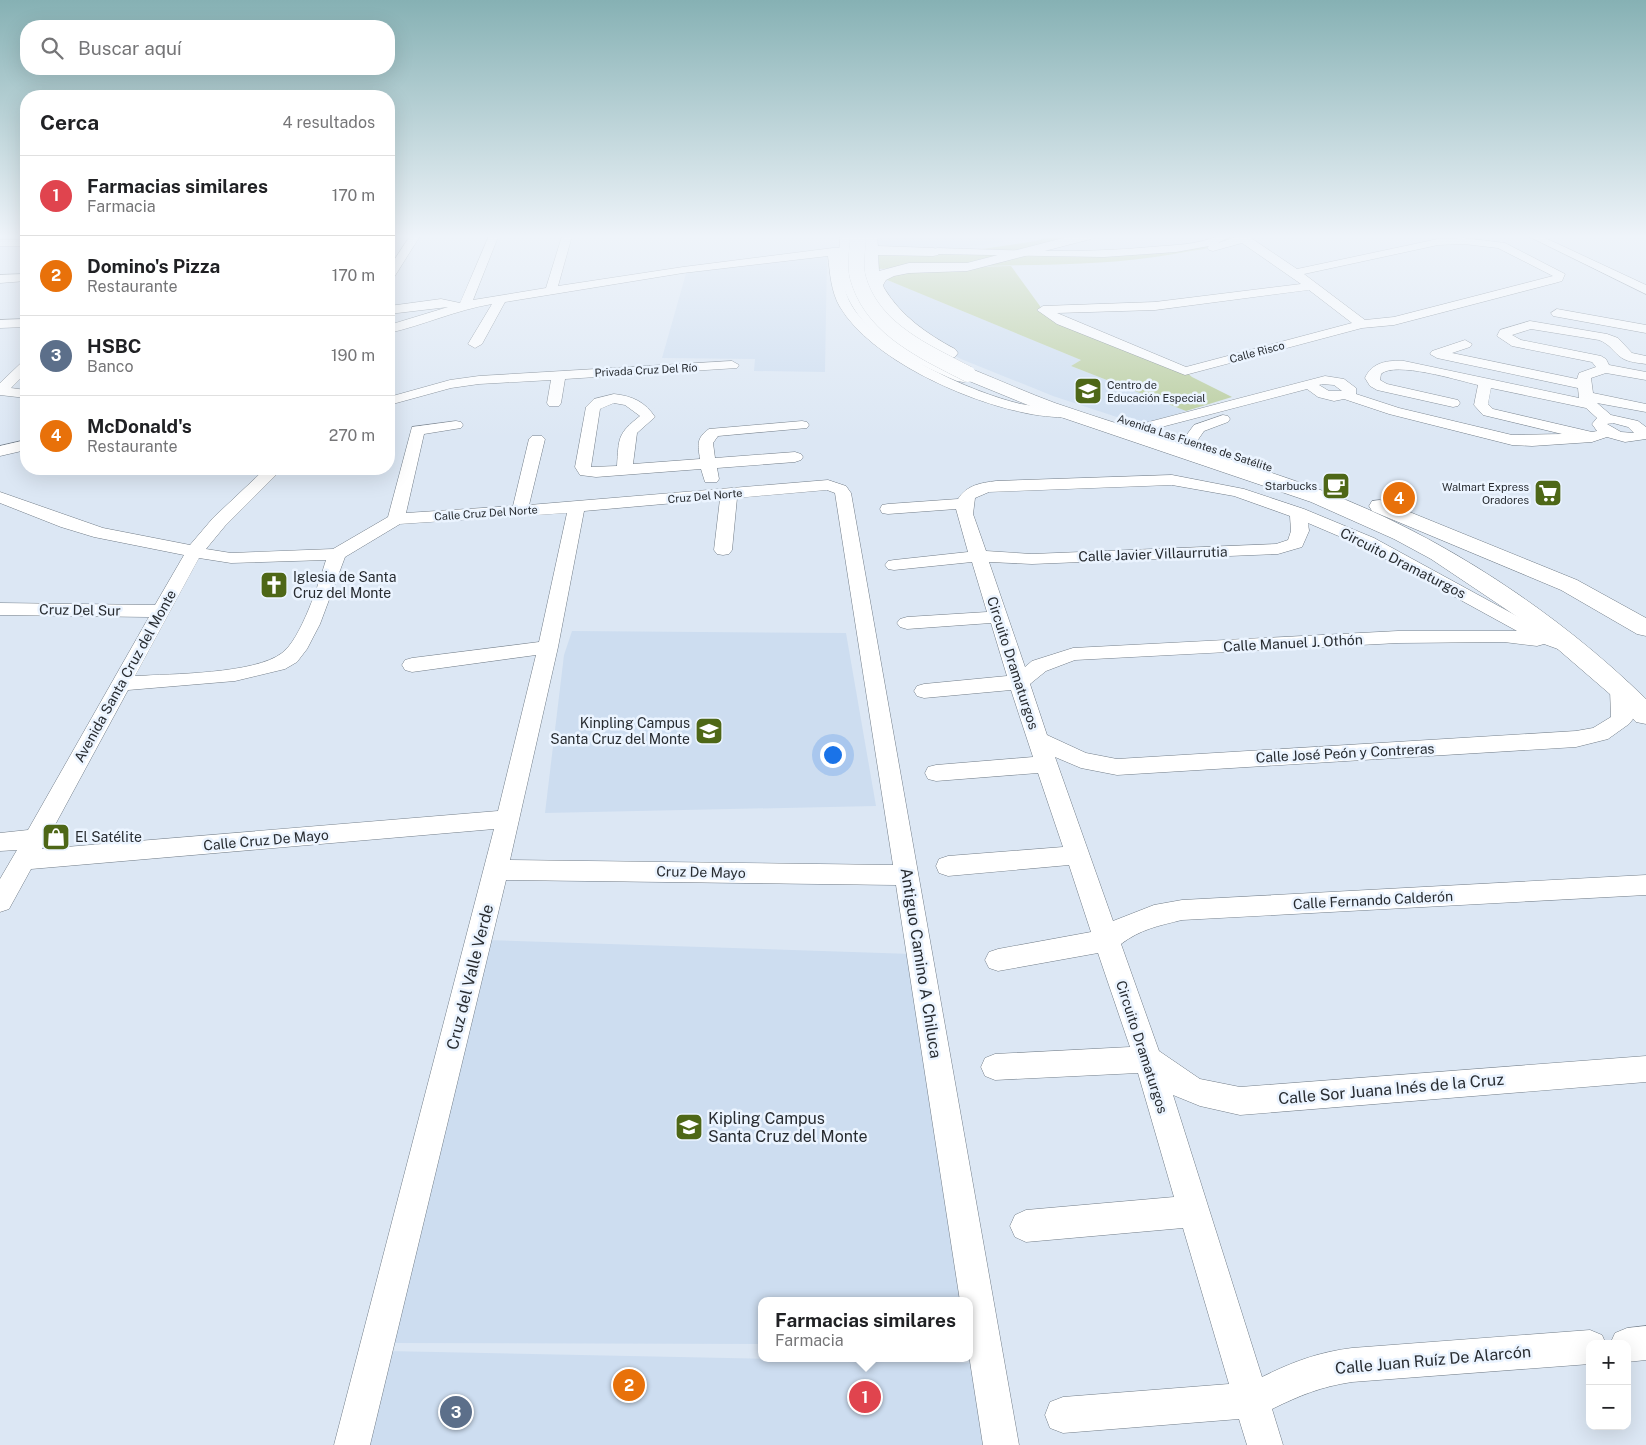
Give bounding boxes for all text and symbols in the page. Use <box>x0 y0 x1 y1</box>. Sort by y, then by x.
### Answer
search box <box>20 20 395 75</box>
icon: search <box>38 34 66 62</box>
text: Buscar aquí <box>78 37 182 59</box>
text: Cerca <box>40 110 99 135</box>
text: 4 resultados <box>283 113 375 132</box>
text: Farmacias similares <box>87 175 268 197</box>
text: 1 <box>53 186 59 205</box>
text: 170 m <box>332 186 375 205</box>
text: Farmacia <box>87 197 156 216</box>
text: Domino's Pizza <box>87 255 220 277</box>
text: 2 <box>51 266 61 285</box>
text: 170 m <box>332 266 375 285</box>
text: Restaurante <box>87 277 178 296</box>
text: HSBC <box>87 335 141 357</box>
street label: Calle Risco <box>1228 339 1286 365</box>
text: 3 <box>51 346 61 365</box>
text: 190 m <box>331 346 375 365</box>
text: Banco <box>87 357 134 376</box>
street label: Privada Cruz Del Río <box>594 361 698 379</box>
school or university icon: Centro de Educación Especial <box>1073 376 1103 406</box>
place label: Centro de Educación Especial <box>1107 379 1206 404</box>
street label: Avenida Las Fuentes de Satélite <box>1116 412 1274 474</box>
text: McDonald's <box>87 415 192 437</box>
text: 4 <box>51 426 61 445</box>
text: 270 m <box>329 426 375 445</box>
text: Restaurante <box>87 437 178 456</box>
cafe icon: Starbucks <box>1321 471 1351 501</box>
supermarket icon: Walmart Express Oradores <box>1533 478 1563 508</box>
pin: 4 <box>1383 479 1415 517</box>
place label: Starbucks <box>1265 480 1317 492</box>
place label: Walmart Express Oradores <box>1442 481 1529 506</box>
street label: Cruz Del Norte <box>667 487 743 505</box>
street label: Calle Cruz Del Norte <box>434 503 538 523</box>
street label: Circuito Dramaturgos <box>1338 524 1468 602</box>
street label: Calle Javier Villaurrutia <box>1078 543 1228 565</box>
place label: Iglesia de Santa Cruz del Monte <box>293 569 396 601</box>
church icon: Iglesia de Santa Cruz del Monte <box>259 570 289 600</box>
street label: Avenida Santa Cruz del Monte <box>71 587 179 765</box>
street label: Circuito Dramaturgos <box>984 595 1042 731</box>
street label: Cruz Del Sur <box>39 601 121 619</box>
street label: Calle Manuel J. Othón <box>1223 631 1363 655</box>
place label: Kinpling Campus Santa Cruz del Monte <box>550 715 690 747</box>
school or university icon: Kinpling Campus Santa Cruz del Monte <box>694 716 724 746</box>
street label: Calle José Peón y Contreras <box>1255 740 1435 766</box>
your location <box>820 742 846 768</box>
shop icon: El Satélite <box>41 822 71 852</box>
street label: Calle Cruz De Mayo <box>203 827 329 853</box>
place label: El Satélite <box>75 829 142 845</box>
street label: Cruz De Mayo <box>656 863 746 881</box>
street label: Antiguo Camino A Chiluca <box>897 866 945 1060</box>
street label: Calle Fernando Calderón <box>1293 888 1453 912</box>
street label: Cruz del Valle Verde <box>443 902 497 1052</box>
street label: Circuito Dramaturgos <box>1113 979 1171 1115</box>
street label: Calle Sor Juana Inés de la Cruz <box>1277 1070 1505 1108</box>
place label: Kipling Campus Santa Cruz del Monte <box>708 1109 868 1146</box>
school or university icon: Kipling Campus Santa Cruz del Monte <box>674 1112 704 1142</box>
popup <box>758 1297 973 1362</box>
text: Farmacias similares <box>775 1309 956 1331</box>
text: Farmacia <box>775 1331 844 1350</box>
map controls <box>1586 1340 1631 1430</box>
button: + <box>1586 1340 1631 1385</box>
street label: Calle Juan Ruíz De Alarcón <box>1334 1342 1532 1378</box>
pin: 2 <box>613 1366 645 1404</box>
pin: 1 <box>849 1378 881 1416</box>
button: − <box>1586 1385 1631 1430</box>
pin: 3 <box>440 1393 472 1431</box>

